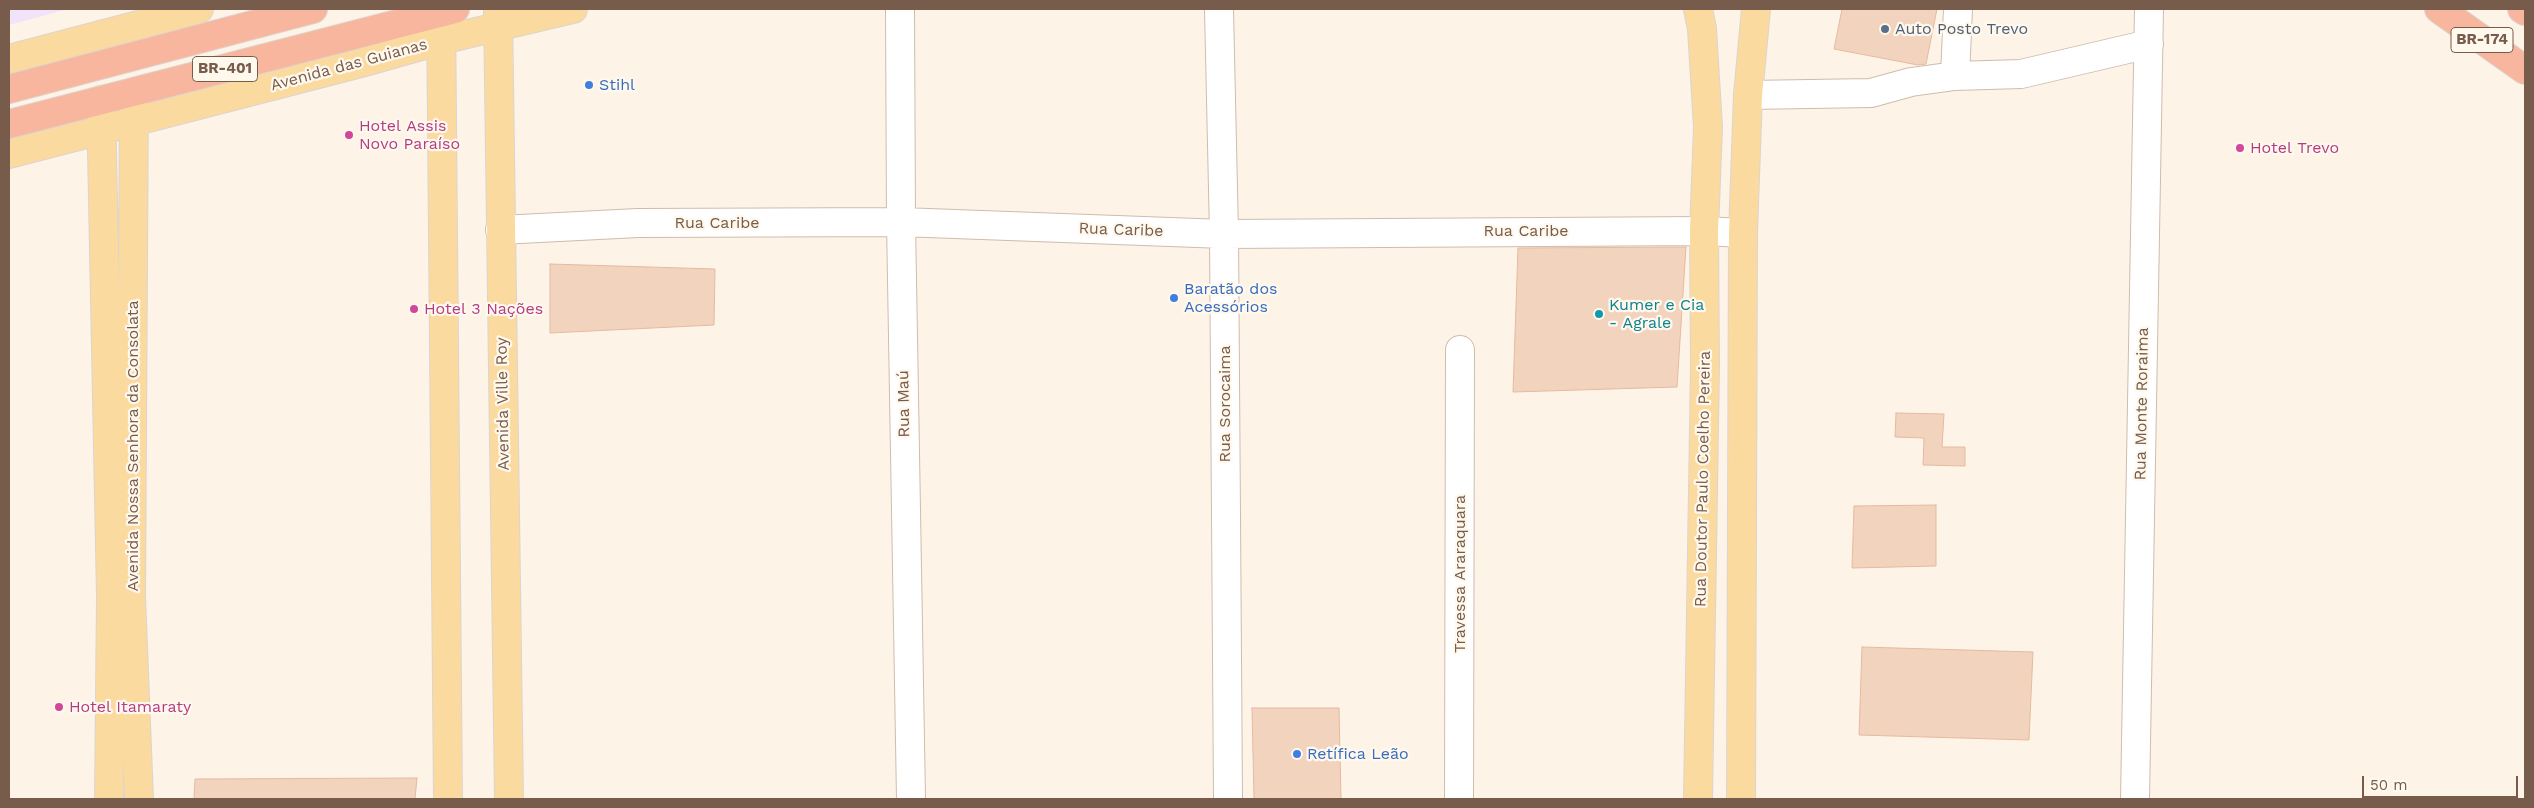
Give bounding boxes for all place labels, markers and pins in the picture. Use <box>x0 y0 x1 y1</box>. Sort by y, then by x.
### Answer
place label: Auto Posto Trevo <box>1895 19 2028 39</box>
marker: Auto Posto Trevo <box>1879 23 1891 35</box>
place label: Stihl <box>599 75 635 95</box>
marker: Stihl <box>583 79 595 91</box>
place label: Hotel Assis Novo Paraíso <box>359 116 460 154</box>
marker: Hotel Assis Novo Paraíso <box>343 129 355 141</box>
place label: Hotel Trevo <box>2250 138 2339 158</box>
marker: Hotel Trevo <box>2234 142 2246 154</box>
place label: Baratão dos Acessórios <box>1184 279 1277 317</box>
marker: Baratão dos Acessórios <box>1168 292 1180 304</box>
place label: Kumer e Cia - Agrale <box>1609 295 1704 333</box>
place label: Hotel 3 Nações <box>424 299 543 319</box>
marker: Hotel 3 Nações <box>408 303 420 315</box>
marker: Kumer e Cia - Agrale <box>1593 308 1605 320</box>
place label: Hotel Itamaraty <box>69 697 191 717</box>
marker: Hotel Itamaraty <box>53 701 65 713</box>
place label: Retífica Leão <box>1307 744 1409 764</box>
marker: Retífica Leão <box>1291 748 1303 760</box>

